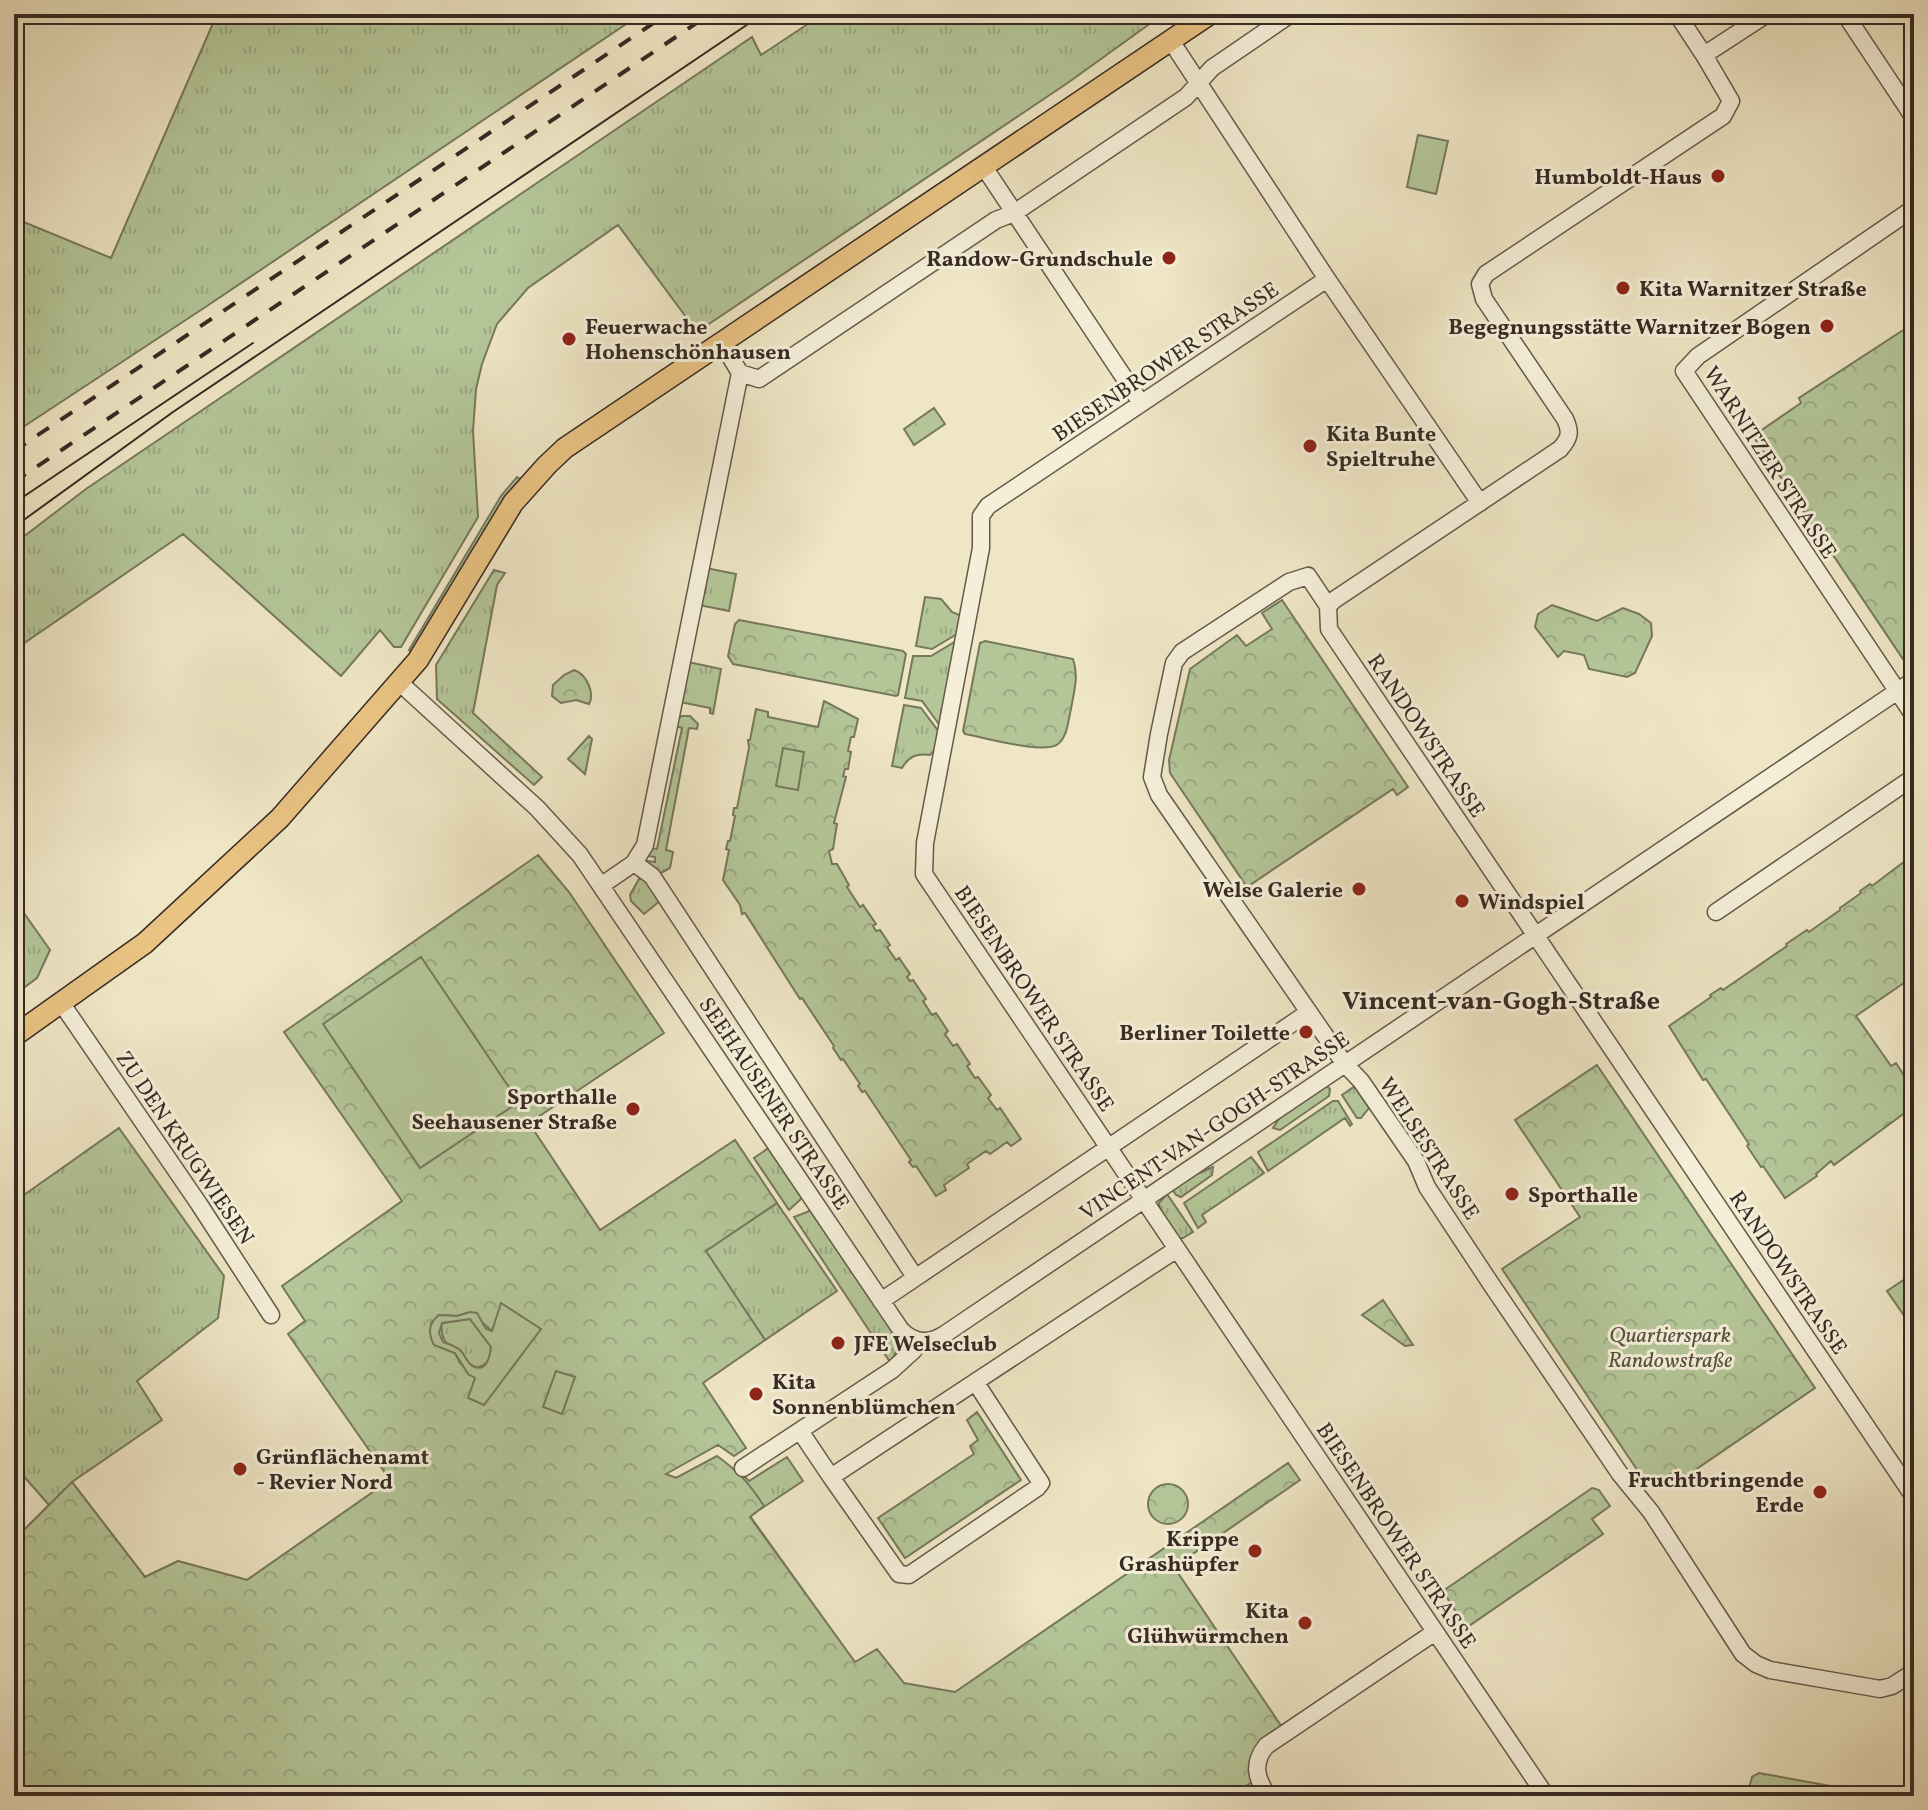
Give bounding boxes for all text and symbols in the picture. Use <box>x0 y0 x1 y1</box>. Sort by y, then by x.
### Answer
place label: Humboldt-Haus <box>1535 163 1702 194</box>
marker: Humboldt-Haus <box>1709 167 1727 185</box>
place label: Randow-Grundschule <box>926 245 1153 276</box>
marker: Randow-Grundschule <box>1160 249 1178 267</box>
street label: BIESENBROWER STRASSE <box>1047 275 1286 451</box>
place label: Kita Warnitzer Straße <box>1639 275 1867 306</box>
marker: Kita Warnitzer Straße <box>1614 279 1632 297</box>
place label: Feuerwache Hohenschönhausen <box>585 313 791 369</box>
place label: Begegnungsstätte Warnitzer Bogen <box>1448 313 1811 344</box>
marker: Begegnungsstätte Warnitzer Bogen <box>1818 317 1836 335</box>
marker: Feuerwache Hohenschönhausen <box>560 330 578 348</box>
street label: WARNITZER STRASSE <box>1695 361 1843 566</box>
place label: Kita Bunte Spieltruhe <box>1326 420 1436 476</box>
marker: Kita Bunte Spieltruhe <box>1301 437 1319 455</box>
street label: RANDOWSTRASSE <box>1358 648 1491 825</box>
place label: Welse Galerie <box>1203 876 1343 907</box>
street label: BIESENBROWER STRASSE <box>945 880 1121 1119</box>
marker: Welse Galerie <box>1350 880 1368 898</box>
place label: Windspiel <box>1478 888 1584 919</box>
marker: Windspiel <box>1453 892 1471 910</box>
district label: Vincent-van-Gogh-Straße <box>1342 984 1660 1020</box>
street label: SEEHAUSENER STRASSE <box>690 992 856 1217</box>
place label: Berliner Toilette <box>1119 1019 1290 1050</box>
marker: Berliner Toilette <box>1297 1023 1315 1041</box>
street label: VINCENT-VAN-GOGH-STRASSE <box>1074 1025 1357 1229</box>
street label: ZU DEN KRUGWIESEN <box>107 1045 261 1252</box>
street label: WELSESTRASSE <box>1370 1072 1486 1227</box>
place label: Sporthalle Seehausener Straße <box>412 1083 617 1139</box>
marker: Sporthalle Seehausener Straße <box>624 1100 642 1118</box>
place label: Sporthalle <box>1528 1181 1638 1212</box>
marker: Sporthalle <box>1503 1185 1521 1203</box>
street label: RANDOWSTRASSE <box>1720 1185 1853 1362</box>
park label: Quartierspark Randowstraße <box>1608 1321 1732 1377</box>
place label: JFE Welseclub <box>853 1330 997 1361</box>
marker: JFE Welseclub <box>829 1334 847 1352</box>
place label: Kita Sonnenblümchen <box>772 1368 956 1424</box>
marker: Kita Sonnenblümchen <box>747 1385 765 1403</box>
street label: BIESENBROWER STRASSE <box>1307 1417 1483 1656</box>
place label: Grünflächenamt - Revier Nord <box>256 1443 429 1499</box>
marker: Grünflächenamt - Revier Nord <box>231 1460 249 1478</box>
place label: Fruchtbringende Erde <box>1628 1466 1804 1522</box>
marker: Fruchtbringende Erde <box>1811 1483 1829 1501</box>
place label: Krippe Grashüpfer <box>1119 1525 1240 1581</box>
marker: Krippe Grashüpfer <box>1246 1542 1264 1560</box>
place label: Kita Glühwürmchen <box>1127 1597 1289 1653</box>
marker: Kita Glühwürmchen <box>1296 1614 1314 1632</box>

